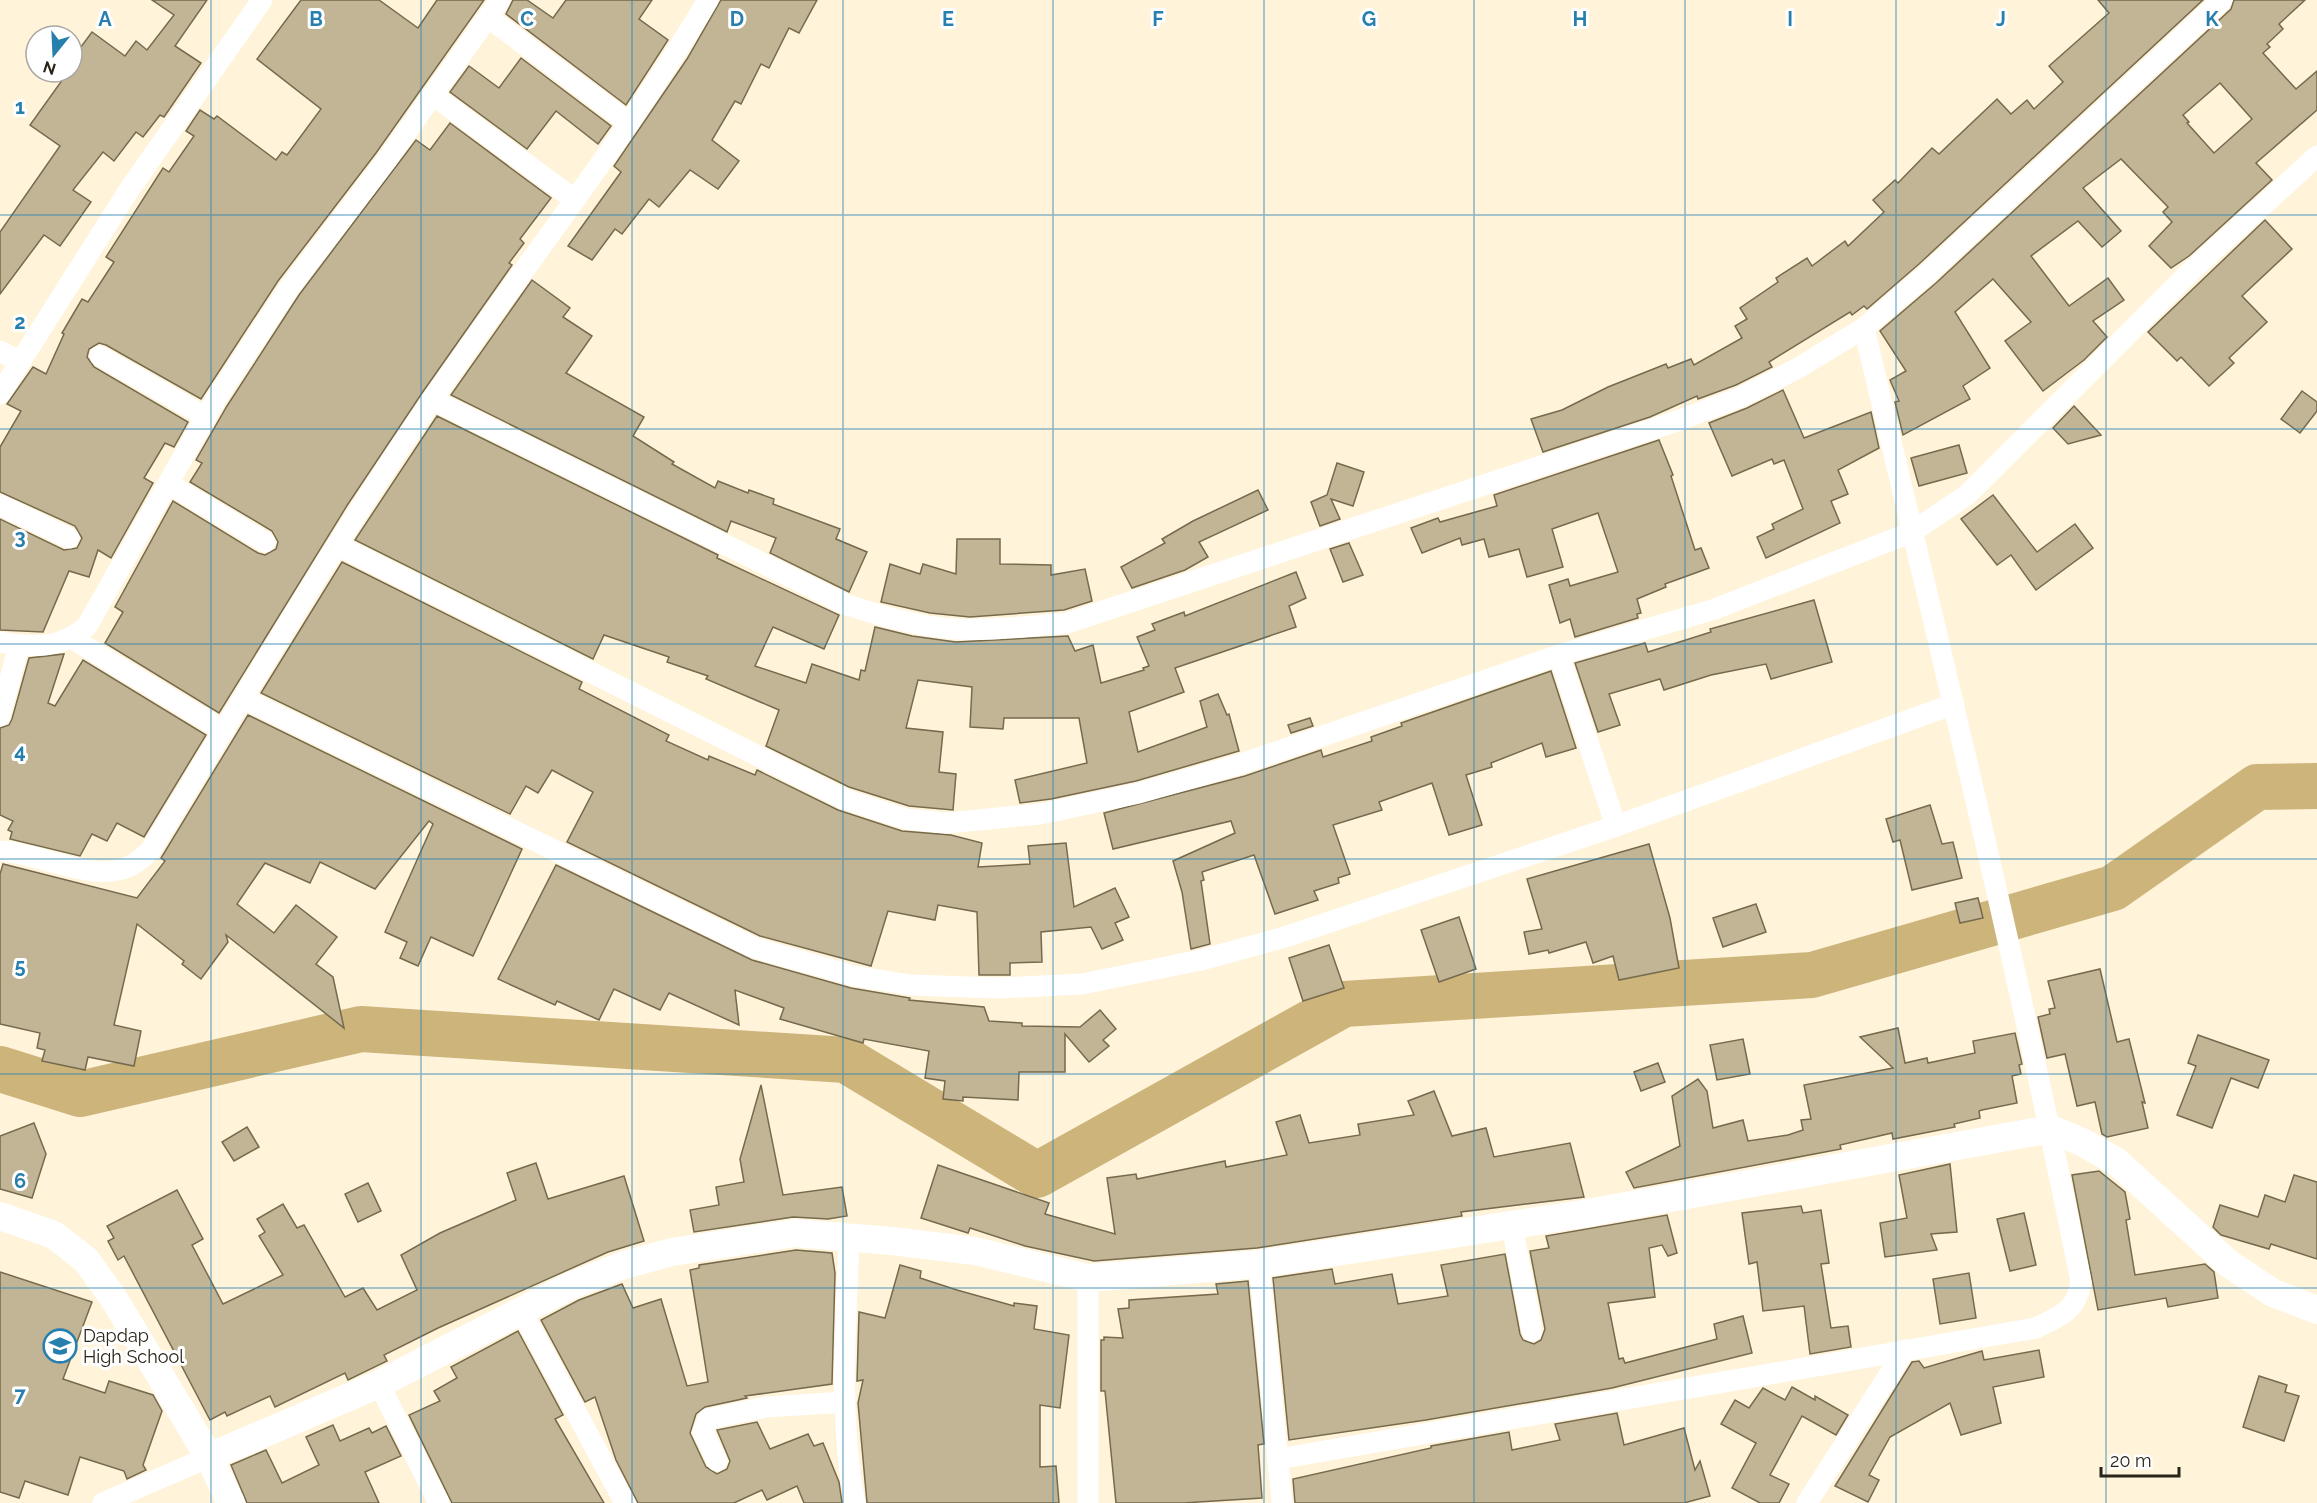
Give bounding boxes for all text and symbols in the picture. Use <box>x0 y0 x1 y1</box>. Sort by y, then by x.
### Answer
text: A <box>98 7 112 31</box>
text: B <box>309 7 323 31</box>
text: C <box>520 7 534 31</box>
text: D <box>730 7 744 31</box>
text: E <box>942 7 954 31</box>
text: F <box>1152 7 1164 31</box>
text: G <box>1362 7 1376 31</box>
text: H <box>1573 7 1587 31</box>
text: I <box>1787 7 1793 31</box>
text: J <box>1996 7 2006 31</box>
text: K <box>2205 7 2219 31</box>
north arrow <box>24 24 84 84</box>
text: N <box>41 57 58 79</box>
text: 1 <box>15 95 25 119</box>
text: 2 <box>14 310 26 334</box>
text: 3 <box>14 525 26 549</box>
text: 4 <box>14 739 26 763</box>
text: 5 <box>14 954 26 978</box>
text: 6 <box>14 1169 26 1193</box>
place label: Dapdap High School <box>83 1325 184 1367</box>
school or university icon: Dapdap High School <box>42 1328 78 1364</box>
text: 7 <box>14 1383 26 1407</box>
scale bar <box>2101 1440 2179 1478</box>
text: 20 m <box>2110 1450 2152 1471</box>

